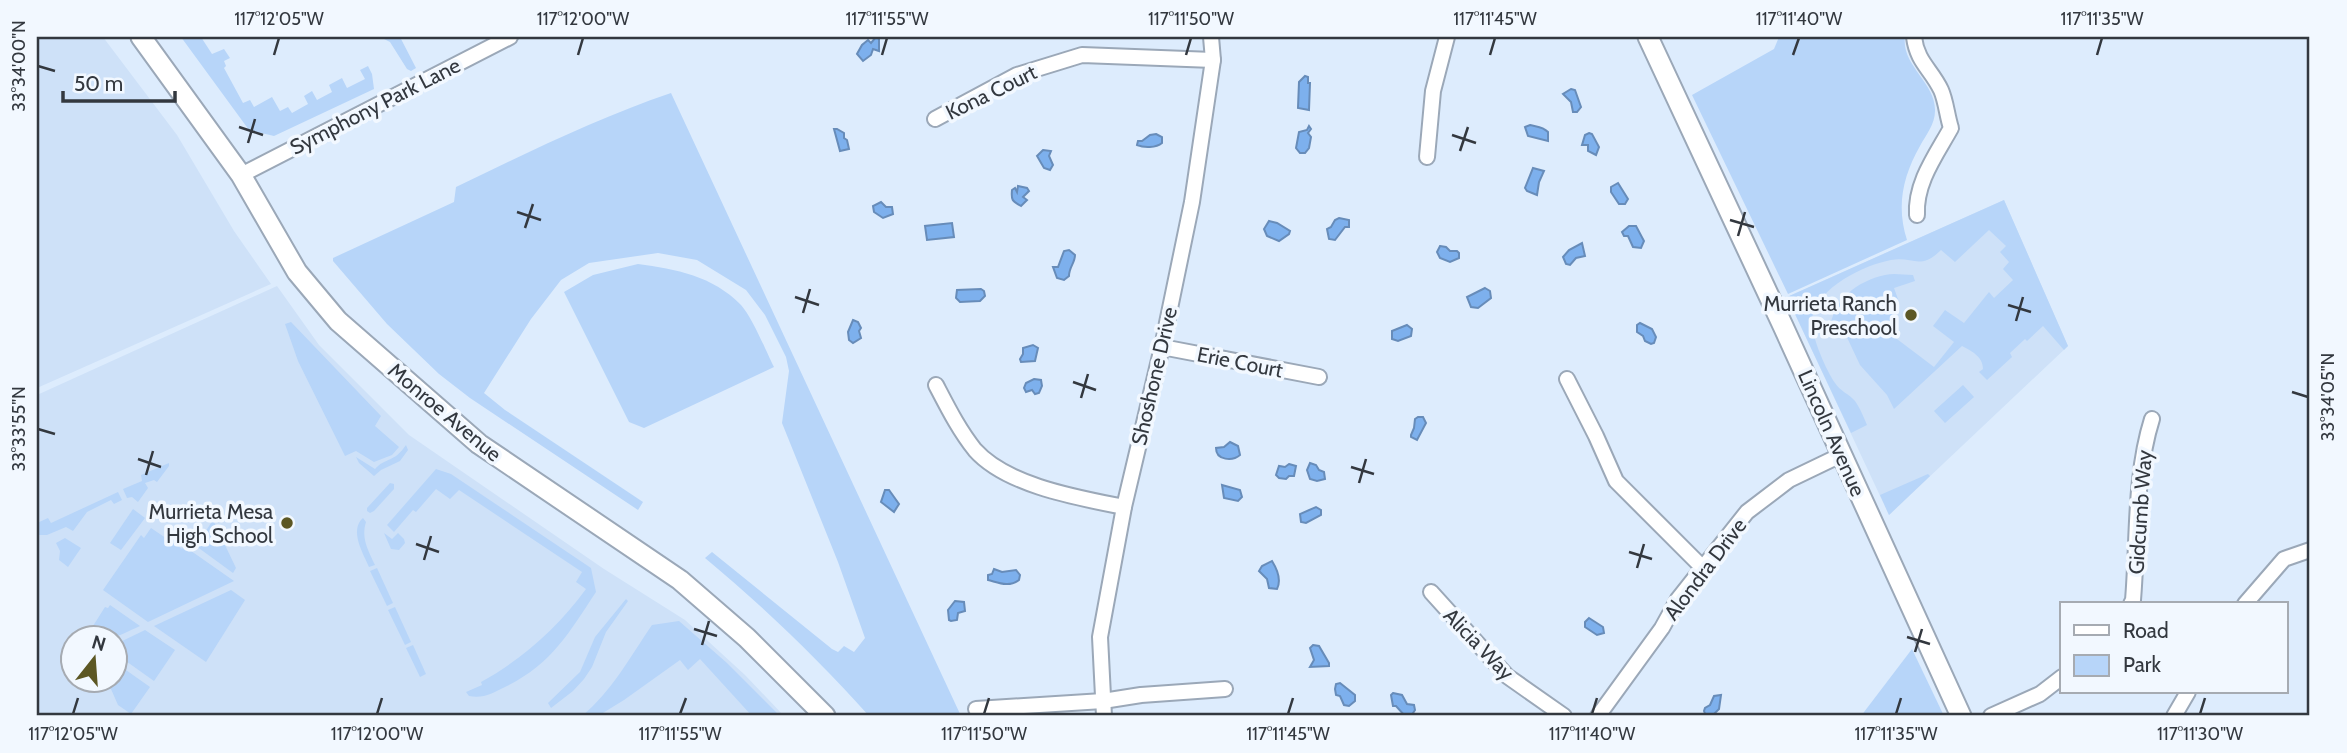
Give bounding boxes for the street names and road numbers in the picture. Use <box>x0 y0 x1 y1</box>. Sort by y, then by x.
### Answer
street label: Symphony Park Lane <box>286 52 465 160</box>
street label: Kona Court <box>941 59 1041 125</box>
street label: Shoshone Drive <box>1126 304 1182 448</box>
street label: Erie Court <box>1195 341 1285 383</box>
street label: Monroe Avenue <box>383 357 507 467</box>
street label: Lincoln Avenue <box>1793 366 1871 500</box>
street label: Gidcumb Way <box>2123 449 2157 575</box>
street label: Alondra Drive <box>1659 513 1752 625</box>
street label: Alicia Way <box>1439 603 1520 685</box>

